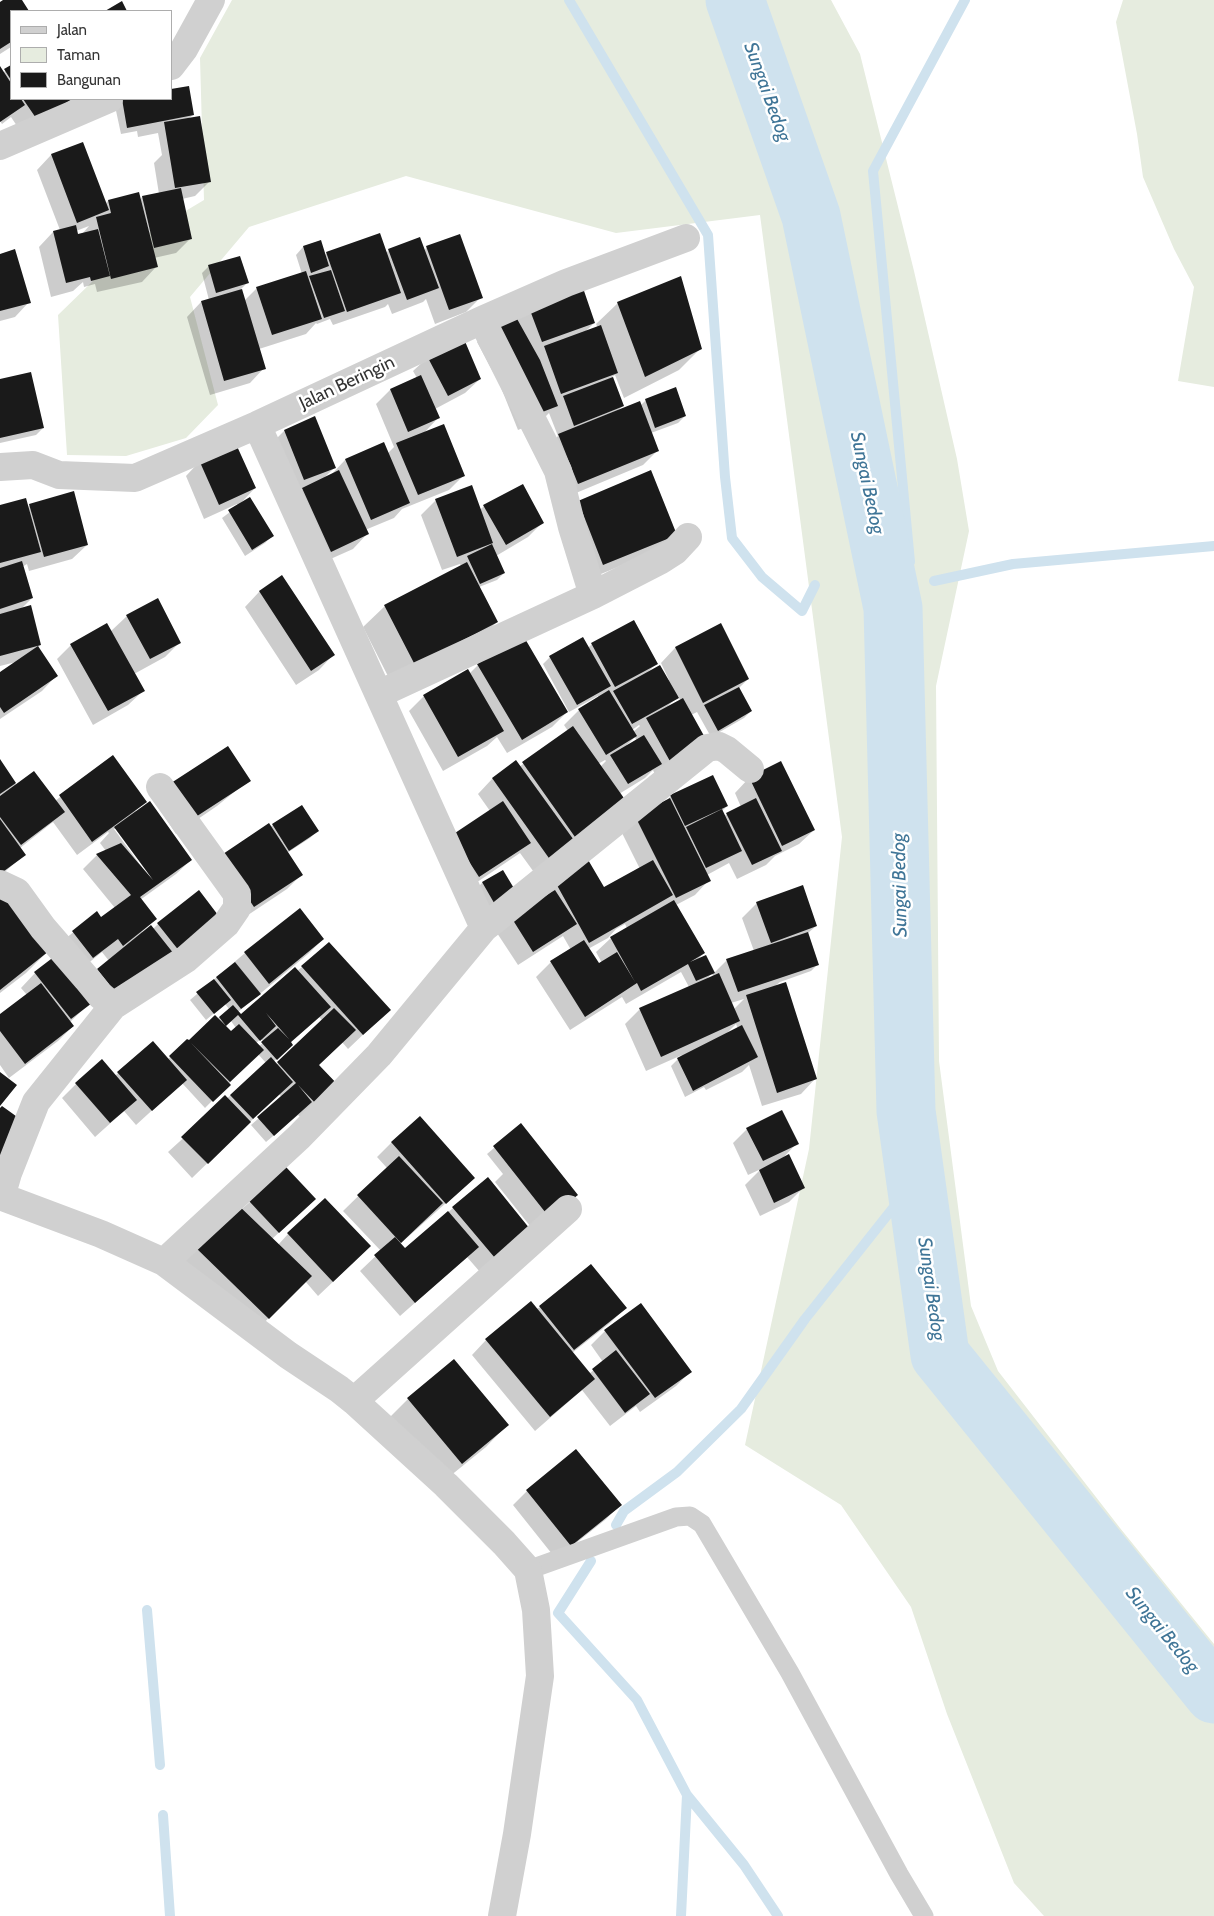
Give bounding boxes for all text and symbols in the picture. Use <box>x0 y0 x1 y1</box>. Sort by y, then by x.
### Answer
legend <box>10 10 172 100</box>
text: Jalan <box>57 21 87 39</box>
water label: Sungai Bedog <box>739 39 795 145</box>
text: Taman <box>57 46 100 64</box>
text: Bangunan <box>57 71 121 89</box>
street label: Jalan Beringin <box>296 351 398 415</box>
water label: Sungai Bedog <box>845 430 889 536</box>
water label: Sungai Bedog <box>888 833 912 937</box>
water label: Sungai Bedog <box>912 1236 950 1342</box>
water label: Sungai Bedog <box>1120 1582 1204 1678</box>

